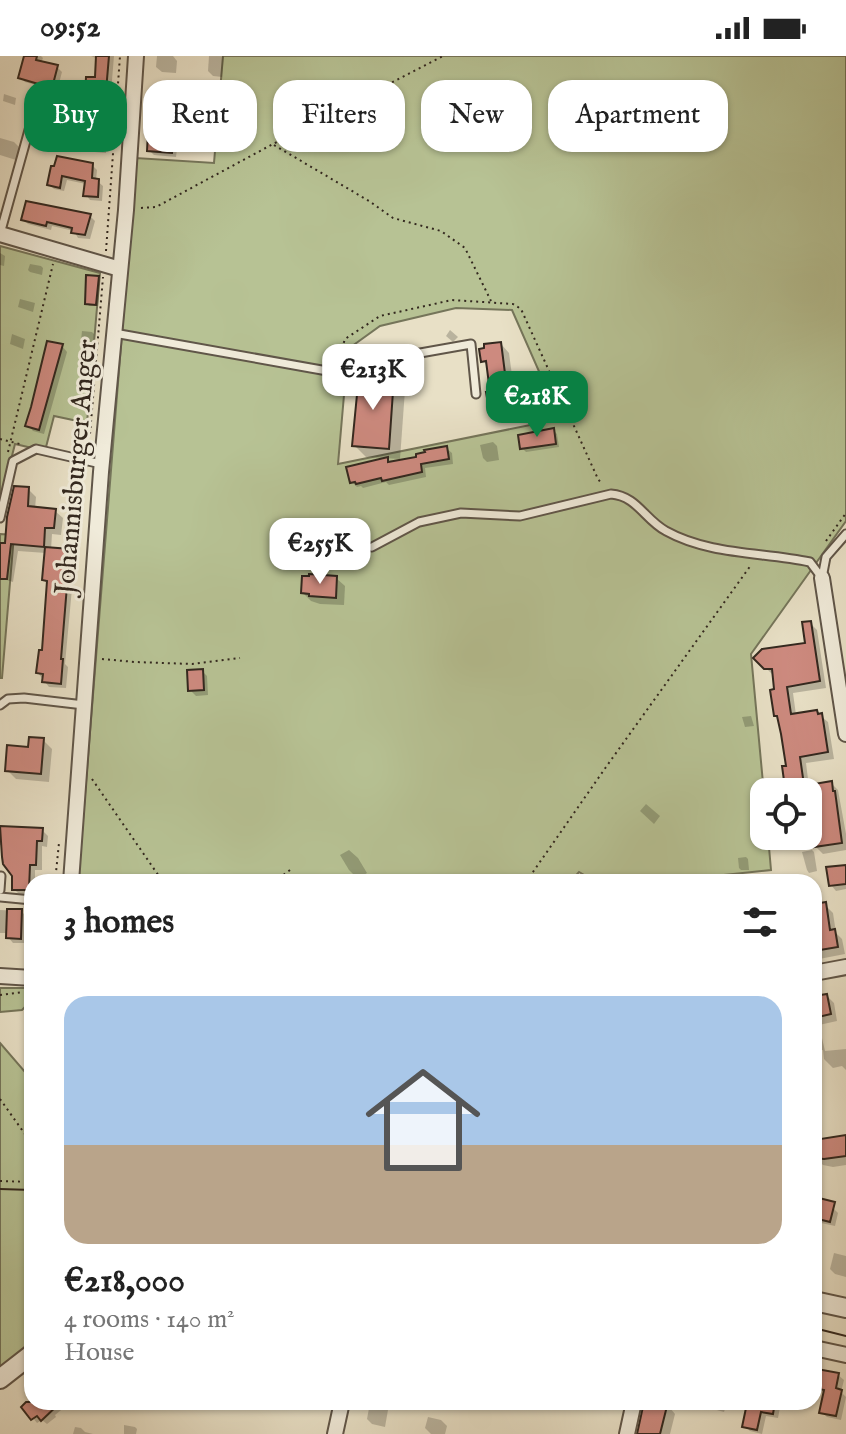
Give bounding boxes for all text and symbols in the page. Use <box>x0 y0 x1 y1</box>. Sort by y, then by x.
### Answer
text: 09:52 <box>40 9 101 47</box>
chip: Buy <box>24 80 127 152</box>
chip: Rent <box>143 80 257 152</box>
chip: Filters <box>273 80 405 152</box>
chip: New <box>421 80 532 152</box>
chip: Apartment <box>548 80 728 152</box>
street label: Johannisburger Anger <box>48 338 106 599</box>
pin: €213K <box>317 344 429 412</box>
text: €213K <box>340 353 406 386</box>
pin: €218K <box>481 371 593 439</box>
text: €218K <box>504 380 570 413</box>
pin: €255K <box>264 518 376 586</box>
text: €255K <box>288 527 353 560</box>
map controls <box>750 778 822 850</box>
button: locate <box>750 778 822 850</box>
icon: filters <box>738 900 782 944</box>
text: 3 homes <box>64 901 174 944</box>
icon: home <box>351 1048 495 1192</box>
text: €218,000 <box>64 1260 185 1303</box>
text: 4 rooms · 140 m² <box>64 1303 235 1336</box>
text: House <box>64 1336 134 1369</box>

